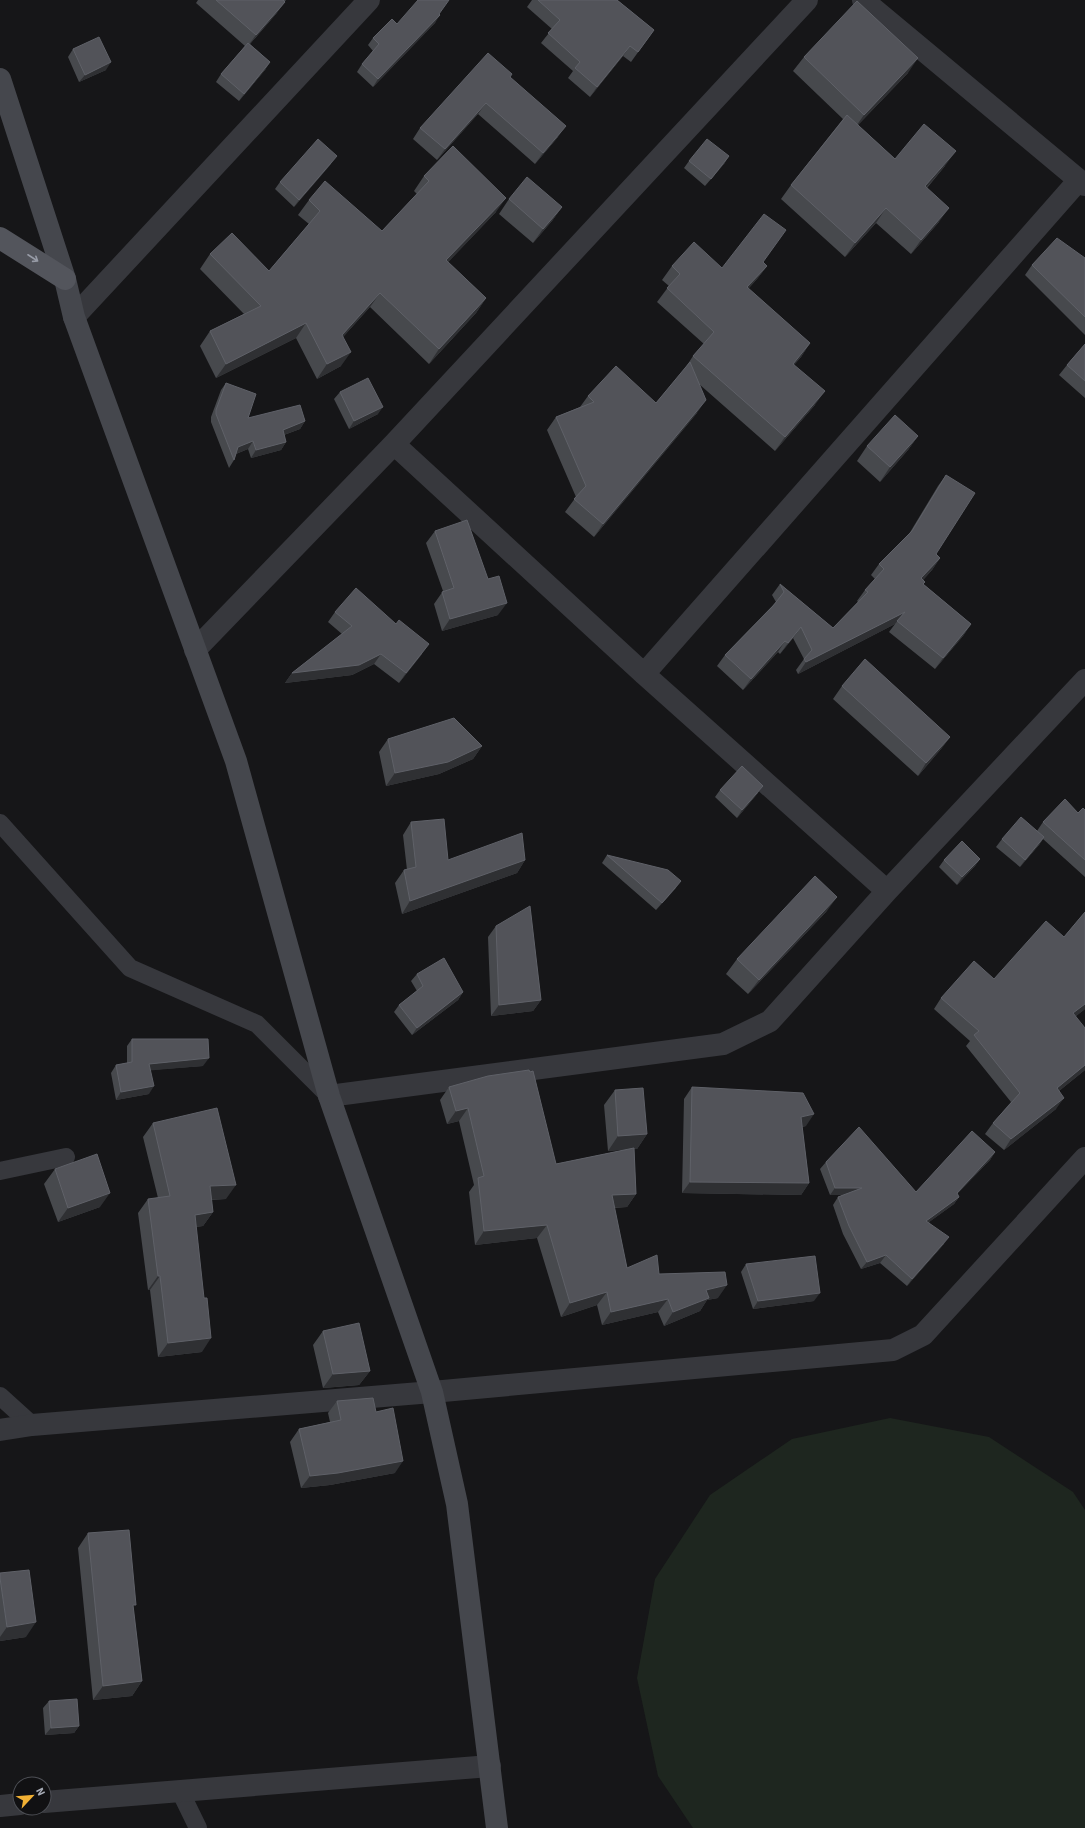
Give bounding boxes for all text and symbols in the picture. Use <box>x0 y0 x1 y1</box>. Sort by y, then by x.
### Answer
one-way arrow <box>27 255 39 263</box>
north arrow <box>12 1776 52 1816</box>
text: N <box>32 1785 49 1798</box>

